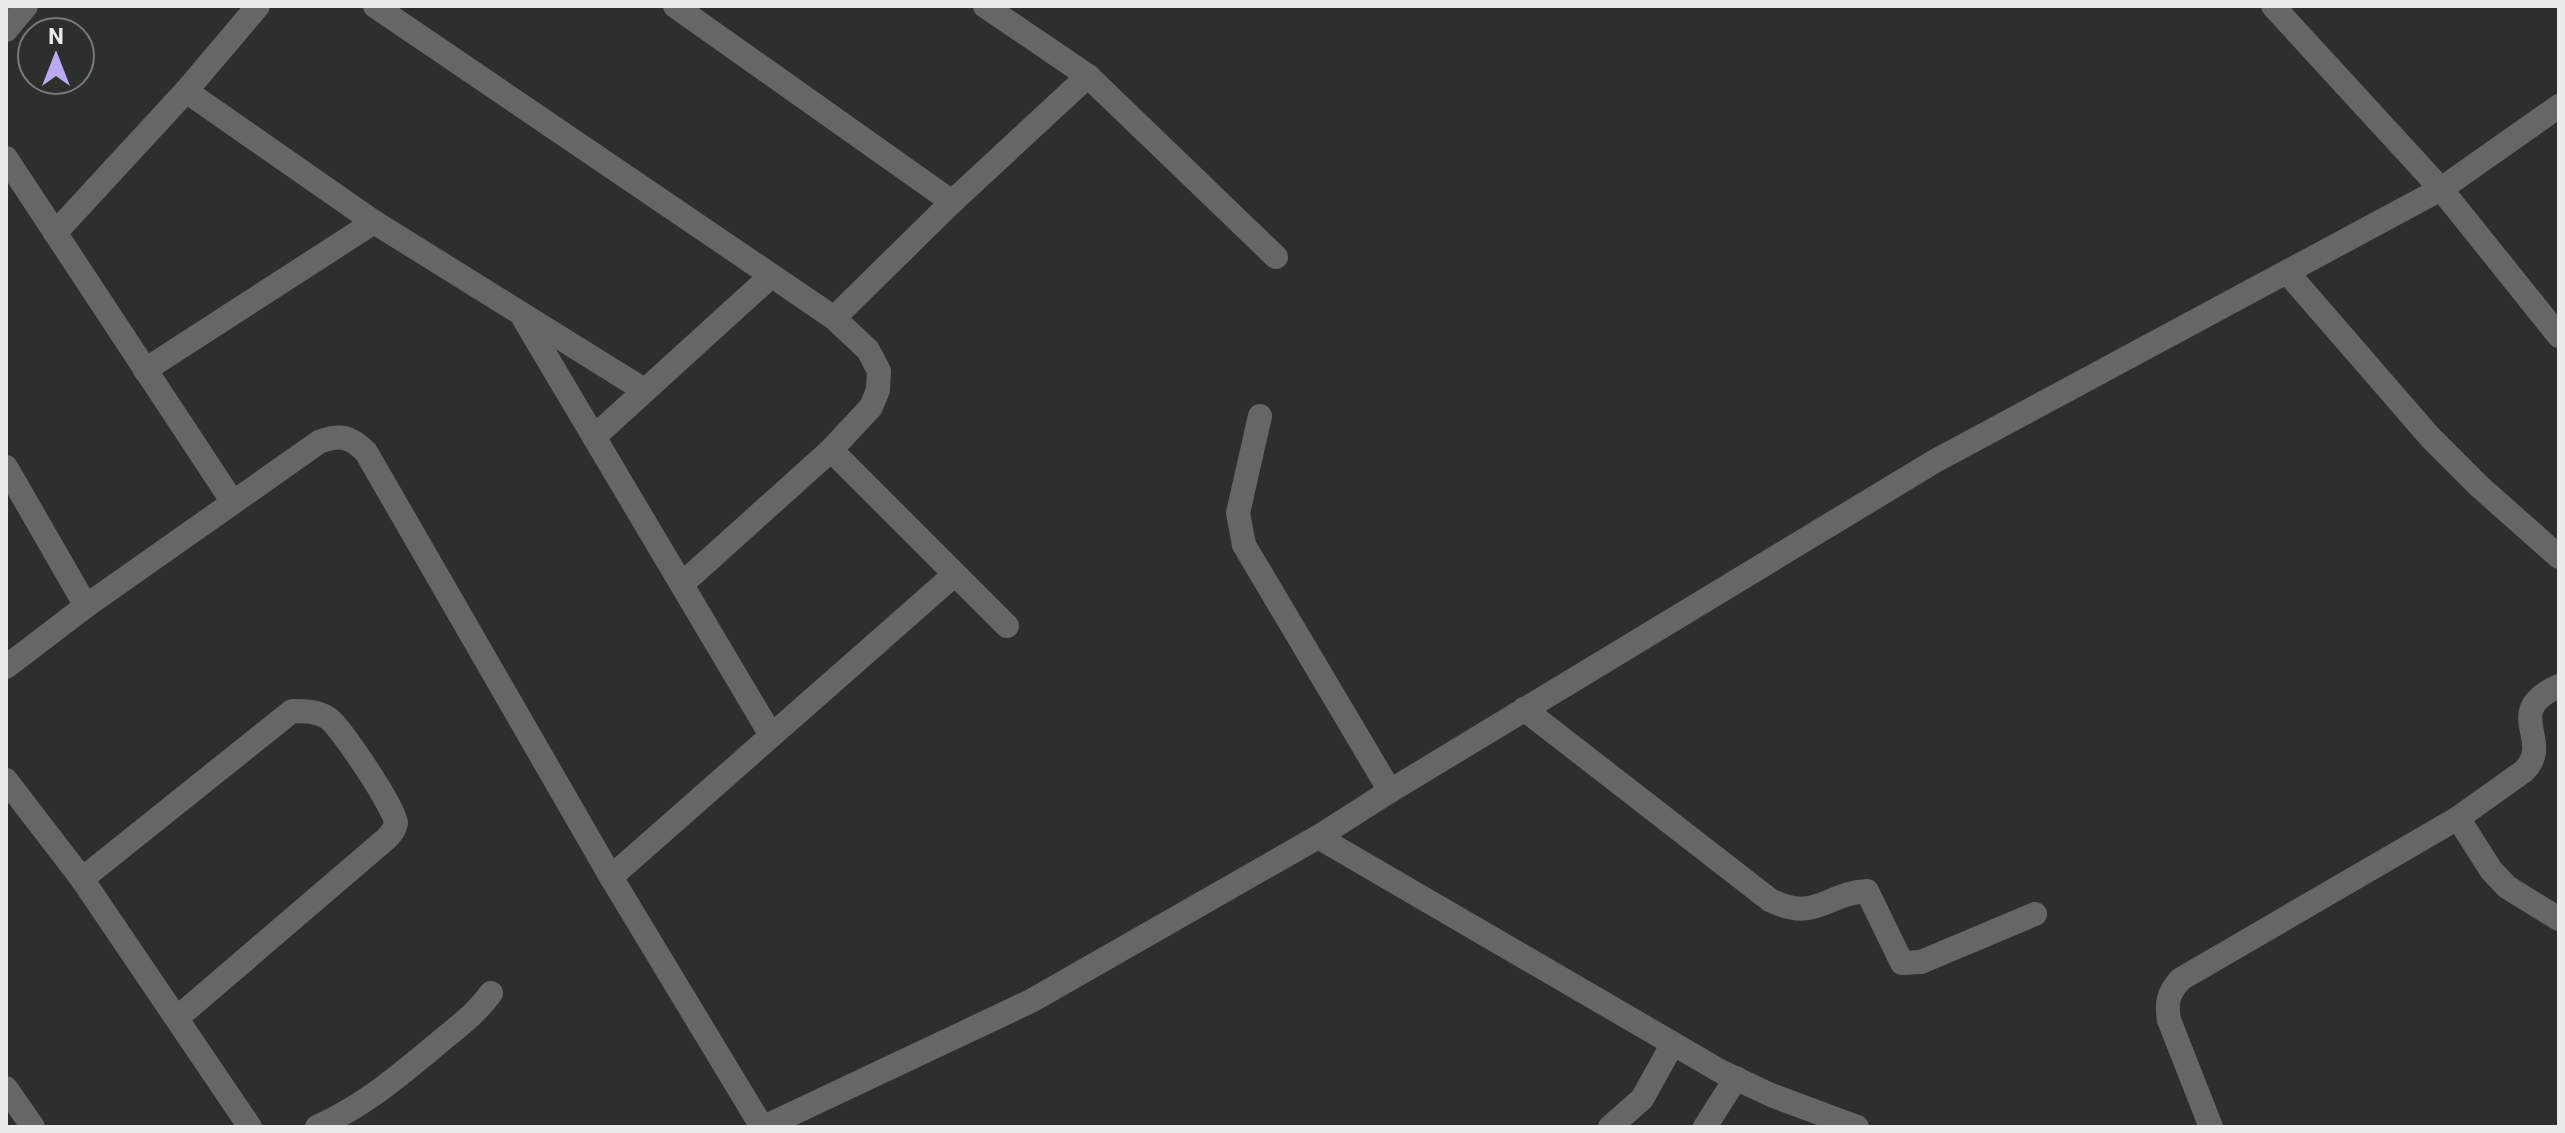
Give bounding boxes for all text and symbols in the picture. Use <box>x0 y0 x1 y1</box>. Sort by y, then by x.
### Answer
north arrow <box>16 16 96 96</box>
text: N <box>48 24 64 49</box>

